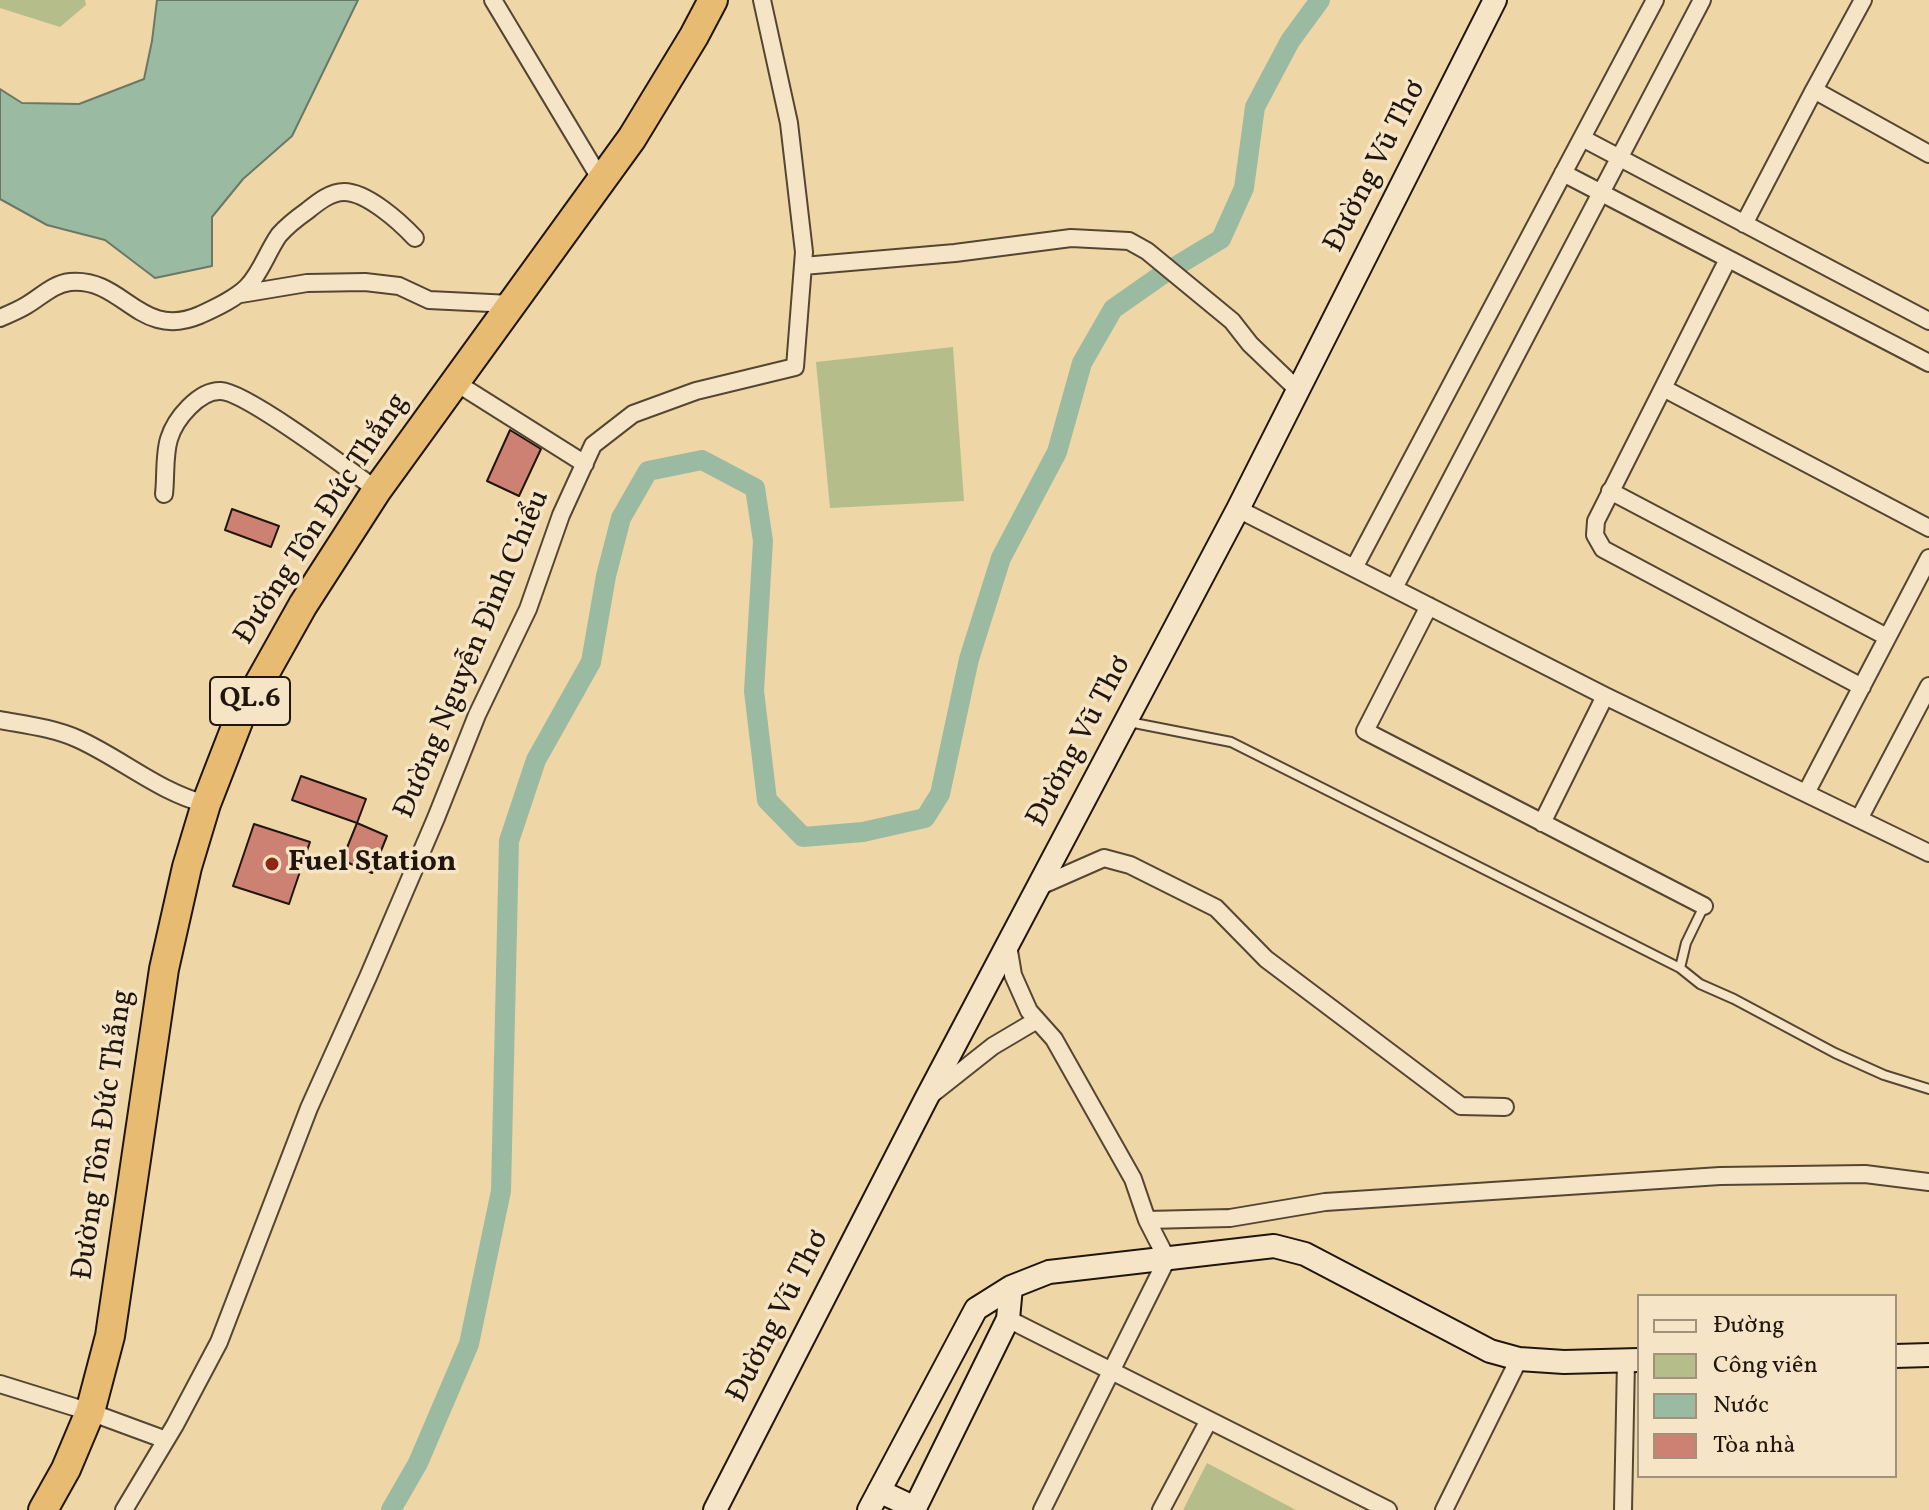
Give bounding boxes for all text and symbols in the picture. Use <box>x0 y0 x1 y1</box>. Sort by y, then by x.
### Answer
street label: Đường Vũ Thơ <box>1318 75 1436 259</box>
street label: Đường Tôn Đức Thắng <box>228 387 418 653</box>
street label: Đường Nguyễn Đình Chiểu <box>388 485 560 825</box>
street label: Đường Vũ Thơ <box>1021 650 1141 834</box>
road number: QL.6 <box>210 677 290 725</box>
place label: Fuel Station <box>288 846 457 882</box>
marker: Fuel Station <box>263 855 281 873</box>
street label: Đường Tôn Đức Thắng <box>67 988 143 1282</box>
street label: Đường Vũ Thơ <box>721 1225 839 1409</box>
legend <box>1637 1294 1897 1478</box>
text: Đường <box>1713 1309 1785 1343</box>
text: Công viên <box>1713 1349 1818 1383</box>
text: Nước <box>1713 1389 1769 1423</box>
text: Tòa nhà <box>1713 1429 1795 1463</box>

